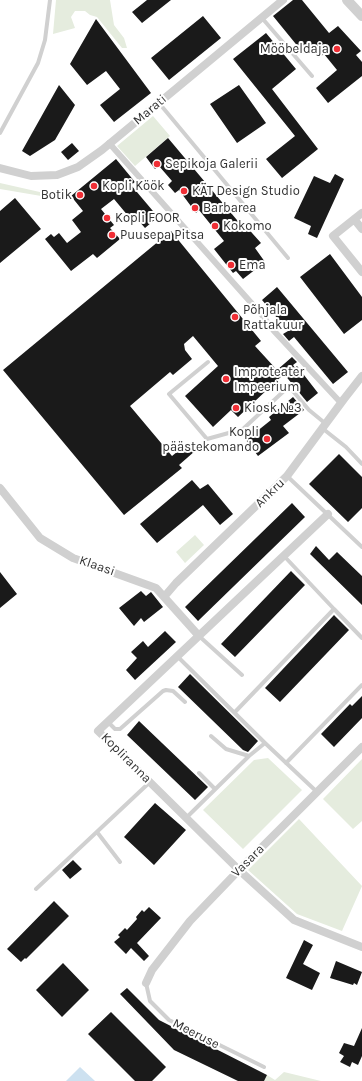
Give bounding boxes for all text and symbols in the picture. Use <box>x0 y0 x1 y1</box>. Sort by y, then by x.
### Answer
place label: Mööbeldaja <box>260 41 329 57</box>
marker: Mööbeldaja <box>332 44 342 54</box>
street label: Marati <box>130 92 170 128</box>
place label: Sepikoja Galerii <box>165 156 258 172</box>
marker: Sepikoja Galerii <box>152 159 162 169</box>
place label: Kopli Köök <box>102 178 165 194</box>
marker: Kopli Köök <box>89 181 99 191</box>
place label: KÄT Design Studio <box>192 183 300 199</box>
marker: KÄT Design Studio <box>179 186 189 196</box>
place label: Botik <box>41 187 72 203</box>
marker: Botik <box>75 190 85 200</box>
place label: Barbarea <box>203 200 256 216</box>
marker: Barbarea <box>190 203 200 213</box>
place label: Kopli FOOR <box>115 210 180 226</box>
marker: Kopli FOOR <box>102 213 112 223</box>
place label: Kokomo <box>223 218 272 234</box>
marker: Kokomo <box>210 221 220 231</box>
place label: Puusepa Pitsa <box>120 227 204 243</box>
marker: Puusepa Pitsa <box>107 230 117 240</box>
place label: Ema <box>239 257 266 273</box>
marker: Ema <box>226 260 236 270</box>
place label: Põhjala Rattakuur <box>243 302 303 333</box>
marker: Põhjala Rattakuur <box>230 312 240 322</box>
place label: Improteater Impeerium <box>234 364 304 395</box>
marker: Improteater Impeerium <box>221 374 231 384</box>
place label: Kiosk №3 <box>244 400 302 416</box>
marker: Kiosk №3 <box>231 403 241 413</box>
place label: Kopli päästekomando <box>162 424 259 455</box>
marker: Kopli päästekomando <box>262 434 272 444</box>
street label: Ankru <box>252 475 288 511</box>
street label: Klaasi <box>77 553 117 579</box>
street label: Kopliranna <box>98 730 154 786</box>
street label: Vasara <box>228 841 268 881</box>
street label: Meeruse <box>170 1016 222 1052</box>

